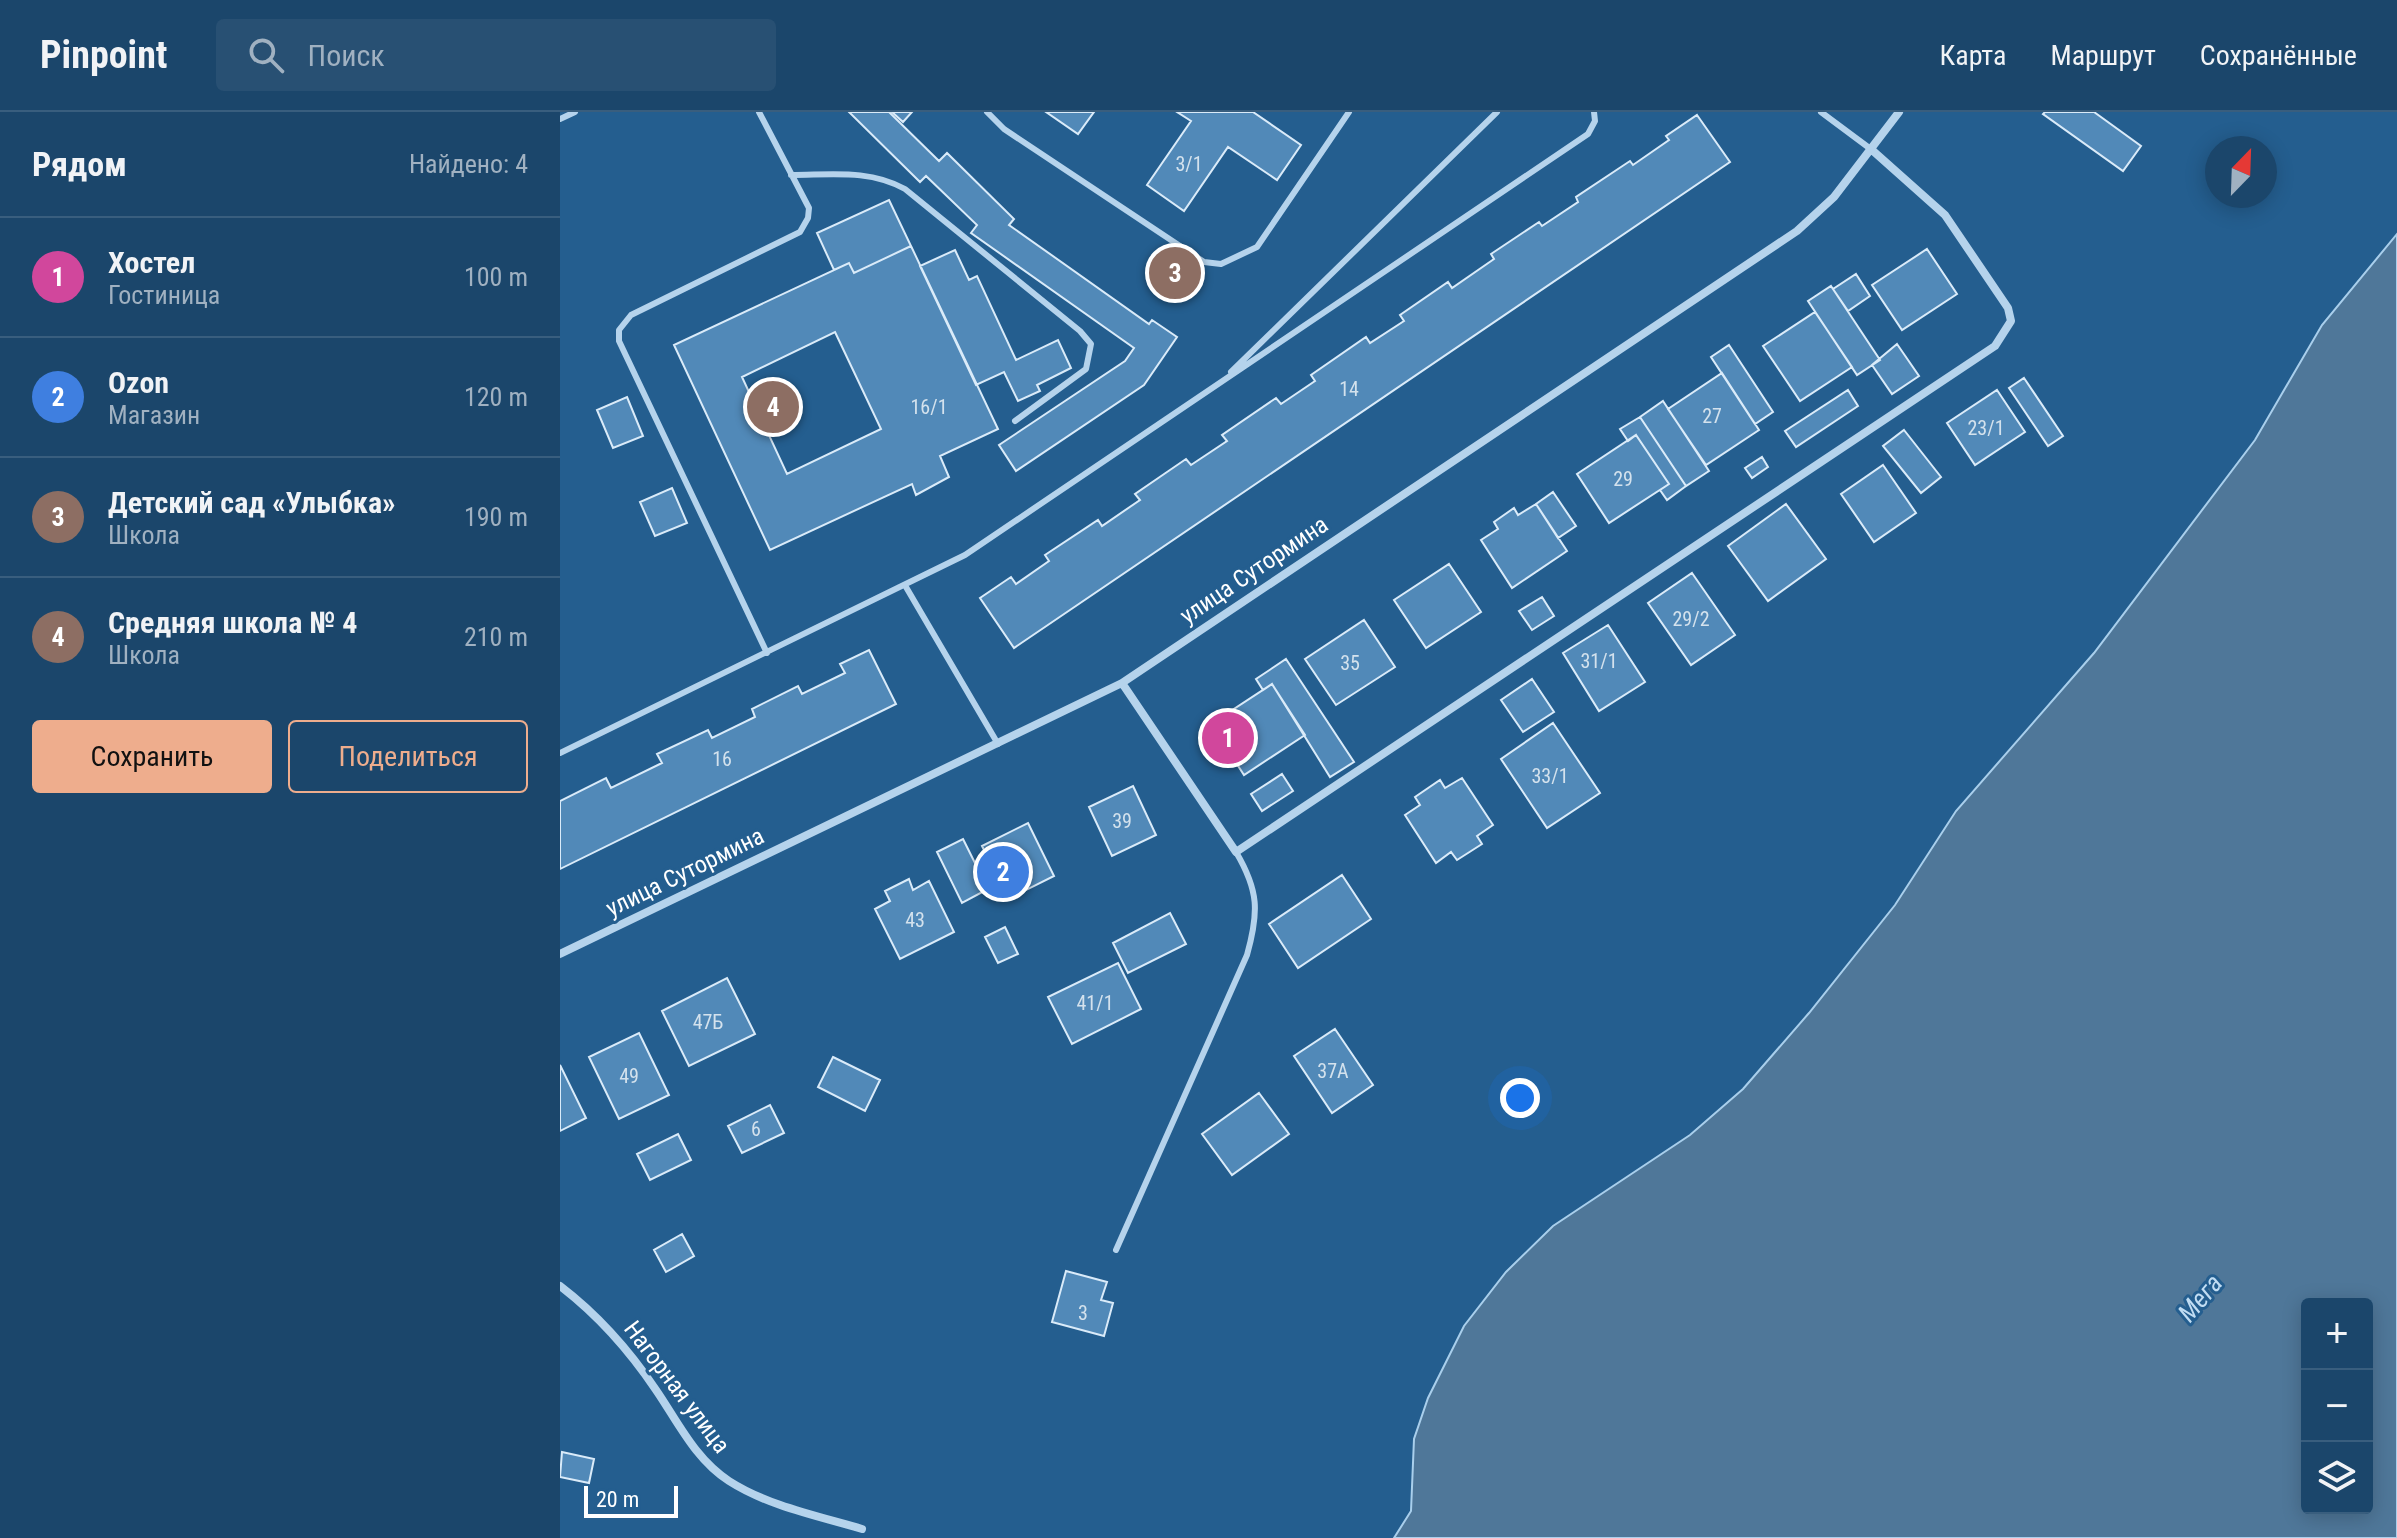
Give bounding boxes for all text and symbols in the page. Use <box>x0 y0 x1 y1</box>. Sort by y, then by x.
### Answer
search box <box>216 19 776 91</box>
text: Pinpoint <box>40 33 168 77</box>
icon: search <box>244 33 288 77</box>
text: Поиск <box>308 38 385 73</box>
text: Карта <box>1940 39 2006 72</box>
text: Маршрут <box>2050 39 2156 72</box>
text: Сохранённые <box>2200 39 2357 72</box>
north arrow <box>2205 136 2277 208</box>
text: Рядом <box>32 144 127 184</box>
text: Найдено: 4 <box>409 149 528 179</box>
house number: 3/1 <box>1175 152 1203 176</box>
pin: 3 <box>1149 243 1201 303</box>
text: Хостел <box>108 245 195 280</box>
text: 1 <box>51 262 65 292</box>
text: 100 m <box>464 262 528 292</box>
text: Гостиница <box>108 280 220 310</box>
text: Ozon <box>108 365 169 400</box>
pin: 4 <box>747 377 799 437</box>
house number: 14 <box>1339 377 1359 401</box>
text: 2 <box>51 382 65 412</box>
text: 120 m <box>464 382 528 412</box>
house number: 16/1 <box>910 395 948 419</box>
text: Магазин <box>108 400 200 430</box>
house number: 27 <box>1702 404 1722 428</box>
house number: 23/1 <box>1967 416 2005 440</box>
house number: 29 <box>1613 467 1633 491</box>
text: Детский сад «Улыбка» <box>108 485 396 520</box>
text: 3 <box>51 502 65 532</box>
text: 190 m <box>464 502 528 532</box>
street label: улица Сутормина <box>1175 510 1333 630</box>
text: Школа <box>108 520 180 550</box>
text: Средняя школа № 4 <box>108 605 357 640</box>
house number: 29/2 <box>1672 607 1710 631</box>
text: 4 <box>51 622 65 652</box>
text: 210 m <box>464 622 528 652</box>
text: Школа <box>108 640 180 670</box>
house number: 31/1 <box>1580 649 1618 673</box>
house number: 35 <box>1340 651 1360 675</box>
pin: 1 <box>1202 708 1254 768</box>
button: Сохранить <box>32 720 272 793</box>
button: Поделиться <box>288 720 528 793</box>
house number: 16 <box>712 747 732 771</box>
house number: 33/1 <box>1531 764 1569 788</box>
house number: 39 <box>1112 809 1132 833</box>
street label: улица Сутормина <box>601 822 769 922</box>
pin: 2 <box>977 842 1029 902</box>
house number: 43 <box>905 908 925 932</box>
house number: 41/1 <box>1076 991 1114 1015</box>
house number: 47Б <box>693 1010 723 1034</box>
house number: 37А <box>1317 1059 1349 1083</box>
house number: 49 <box>619 1064 639 1088</box>
your location <box>1500 1078 1540 1118</box>
house number: 6 <box>751 1117 761 1141</box>
water label: Мега <box>2172 1268 2228 1328</box>
map controls <box>2301 1298 2373 1514</box>
button: + <box>2301 1298 2373 1370</box>
house number: 3 <box>1078 1301 1088 1325</box>
street label: Нагорная улица <box>618 1316 736 1458</box>
button: − <box>2301 1370 2373 1442</box>
button: layers <box>2301 1442 2373 1514</box>
scale bar <box>584 1482 678 1518</box>
text: 20 m <box>596 1487 639 1512</box>

